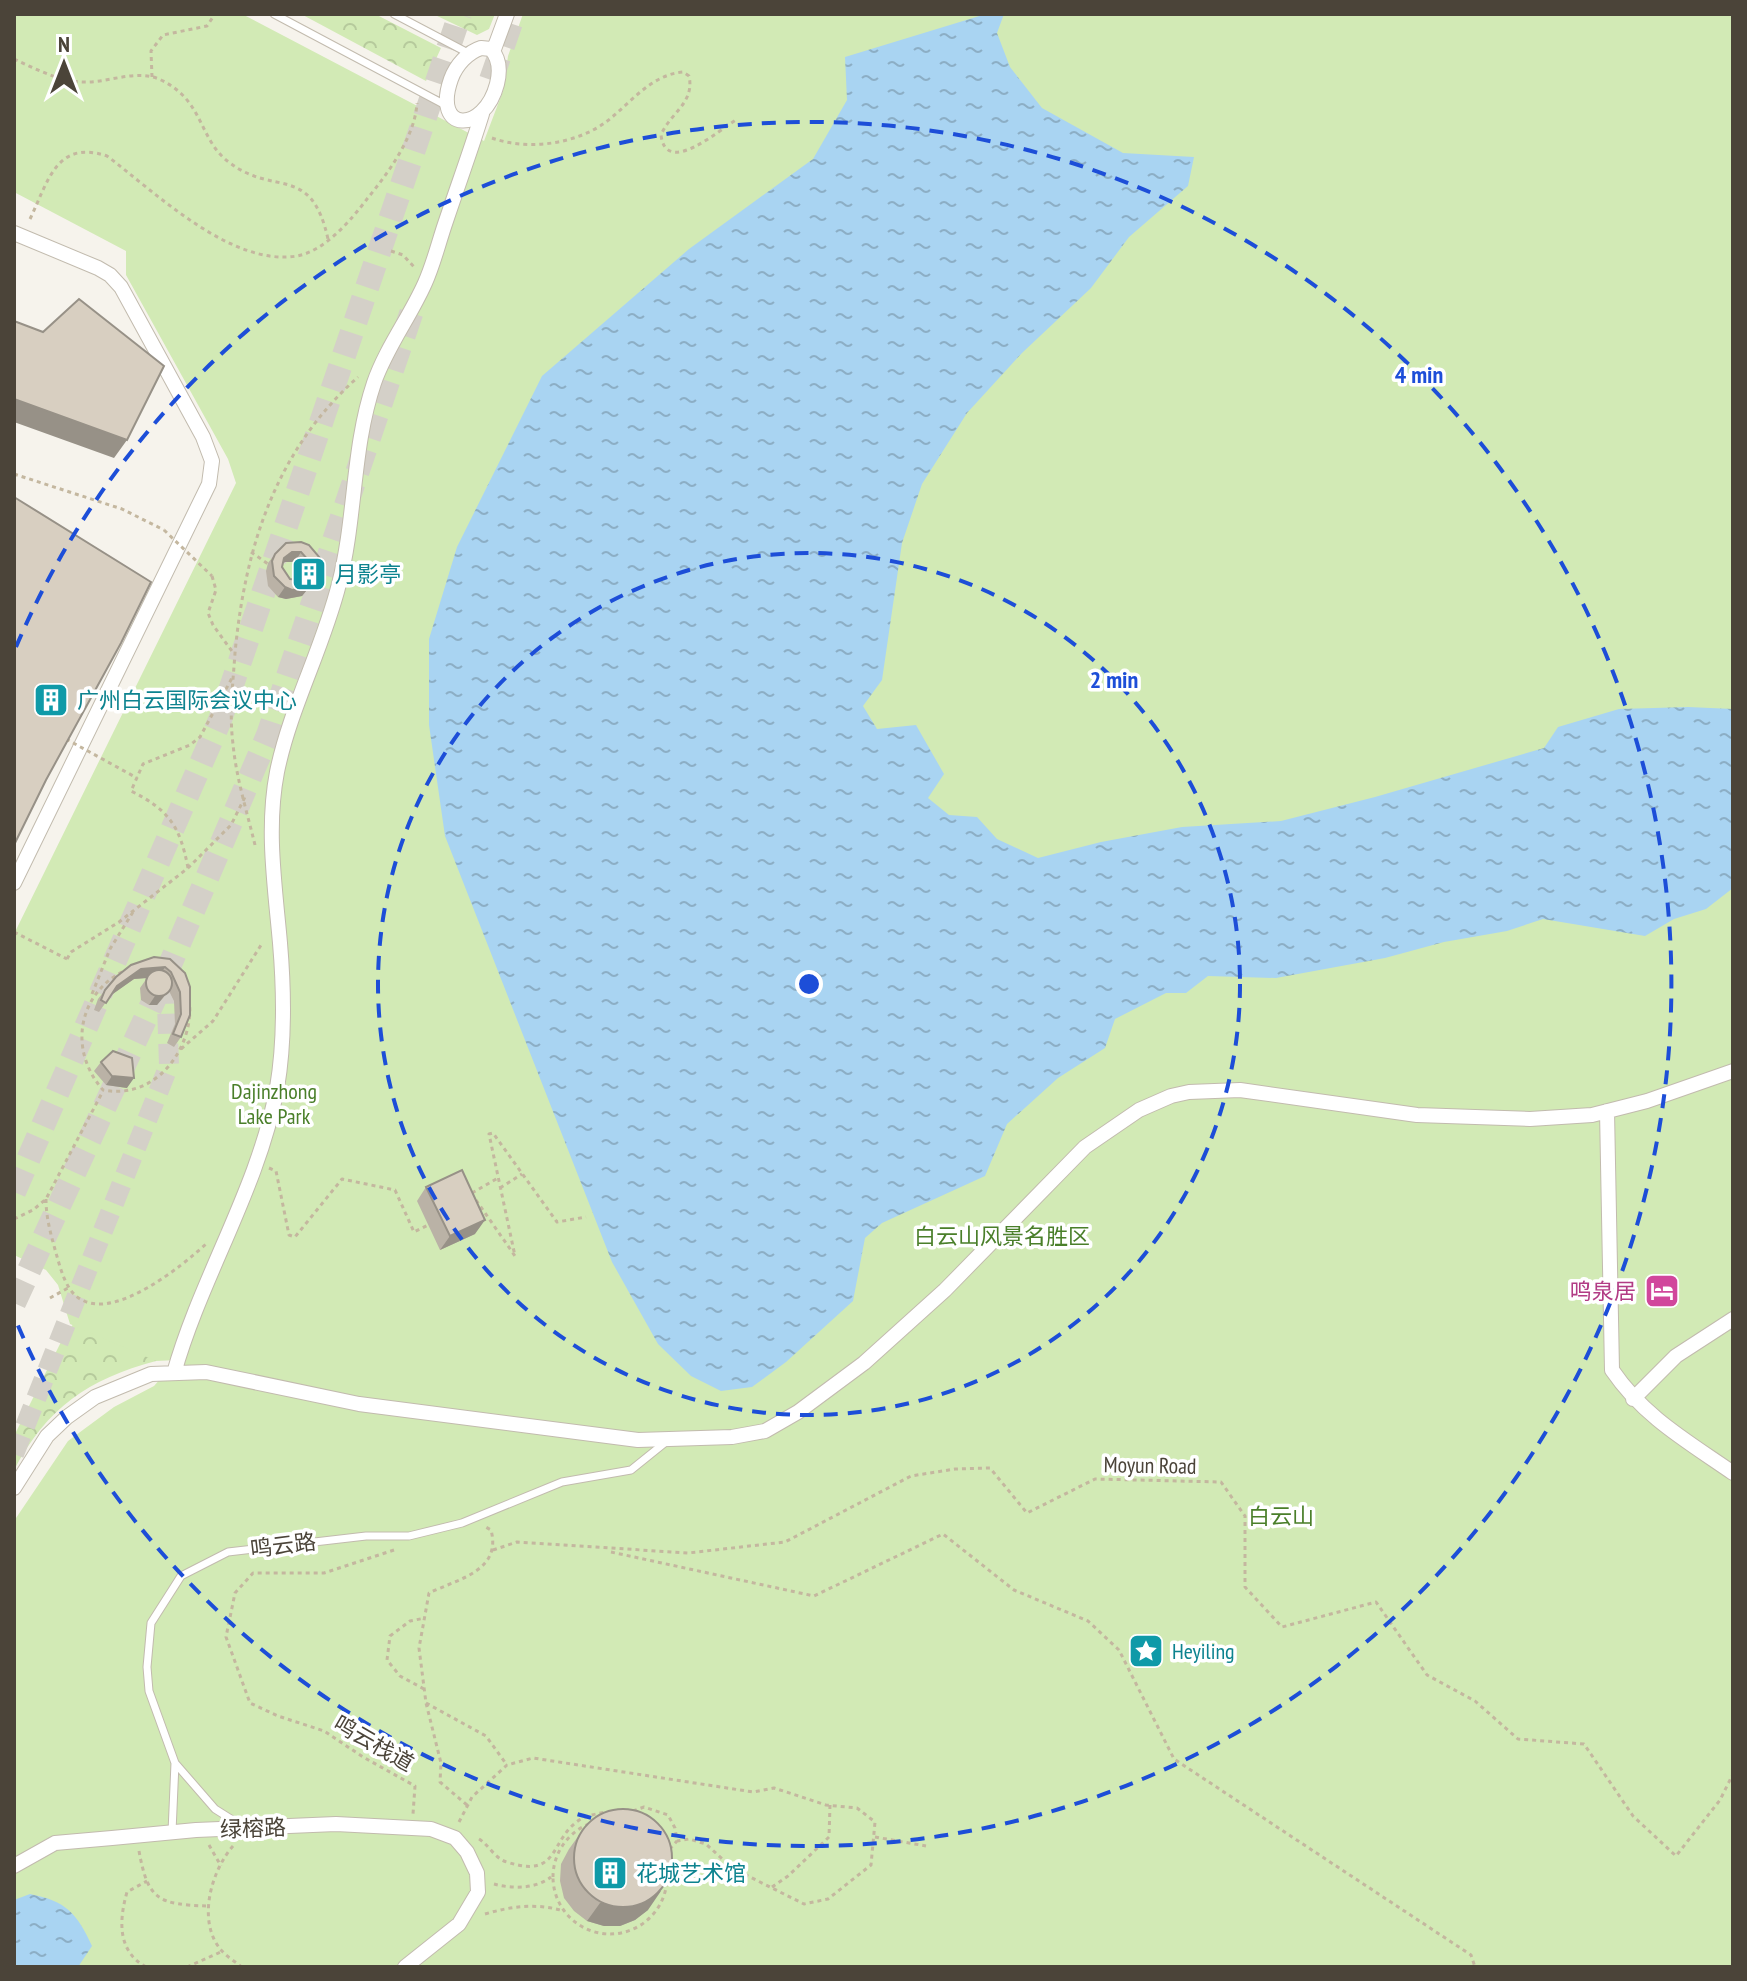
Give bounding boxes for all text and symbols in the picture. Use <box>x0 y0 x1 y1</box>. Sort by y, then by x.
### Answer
north arrow <box>24 24 104 104</box>
text: N <box>58 30 70 58</box>
text: 4 min <box>1395 359 1443 390</box>
building icon: 月影亭 <box>290 555 328 593</box>
place label: 月影亭 <box>335 560 401 588</box>
text: 2 min <box>1090 664 1138 695</box>
building icon: 广州白云国际会议中心 <box>32 681 70 719</box>
place label: 广州白云国际会议中心 <box>77 686 297 714</box>
centre of rings <box>795 970 823 998</box>
park label: Dajinzhong Lake Park <box>231 1077 317 1130</box>
park label: 白云山风景名胜区 <box>914 1222 1090 1250</box>
hotel icon: 鸣泉居 <box>1643 1272 1681 1310</box>
place label: 鸣泉居 <box>1570 1277 1636 1305</box>
street label: Moyun Road <box>1103 1450 1197 1480</box>
park label: 白云山 <box>1248 1502 1314 1530</box>
street label: 鸣云路 <box>249 1527 317 1563</box>
place icon: Heyiling <box>1127 1632 1165 1670</box>
place label: Heyiling <box>1172 1637 1235 1665</box>
street label: 鸣云栈道 <box>329 1709 419 1777</box>
street label: 绿榕路 <box>220 1813 286 1843</box>
building icon: 花城艺术馆 <box>591 1854 629 1892</box>
place label: 花城艺术馆 <box>636 1859 746 1887</box>

